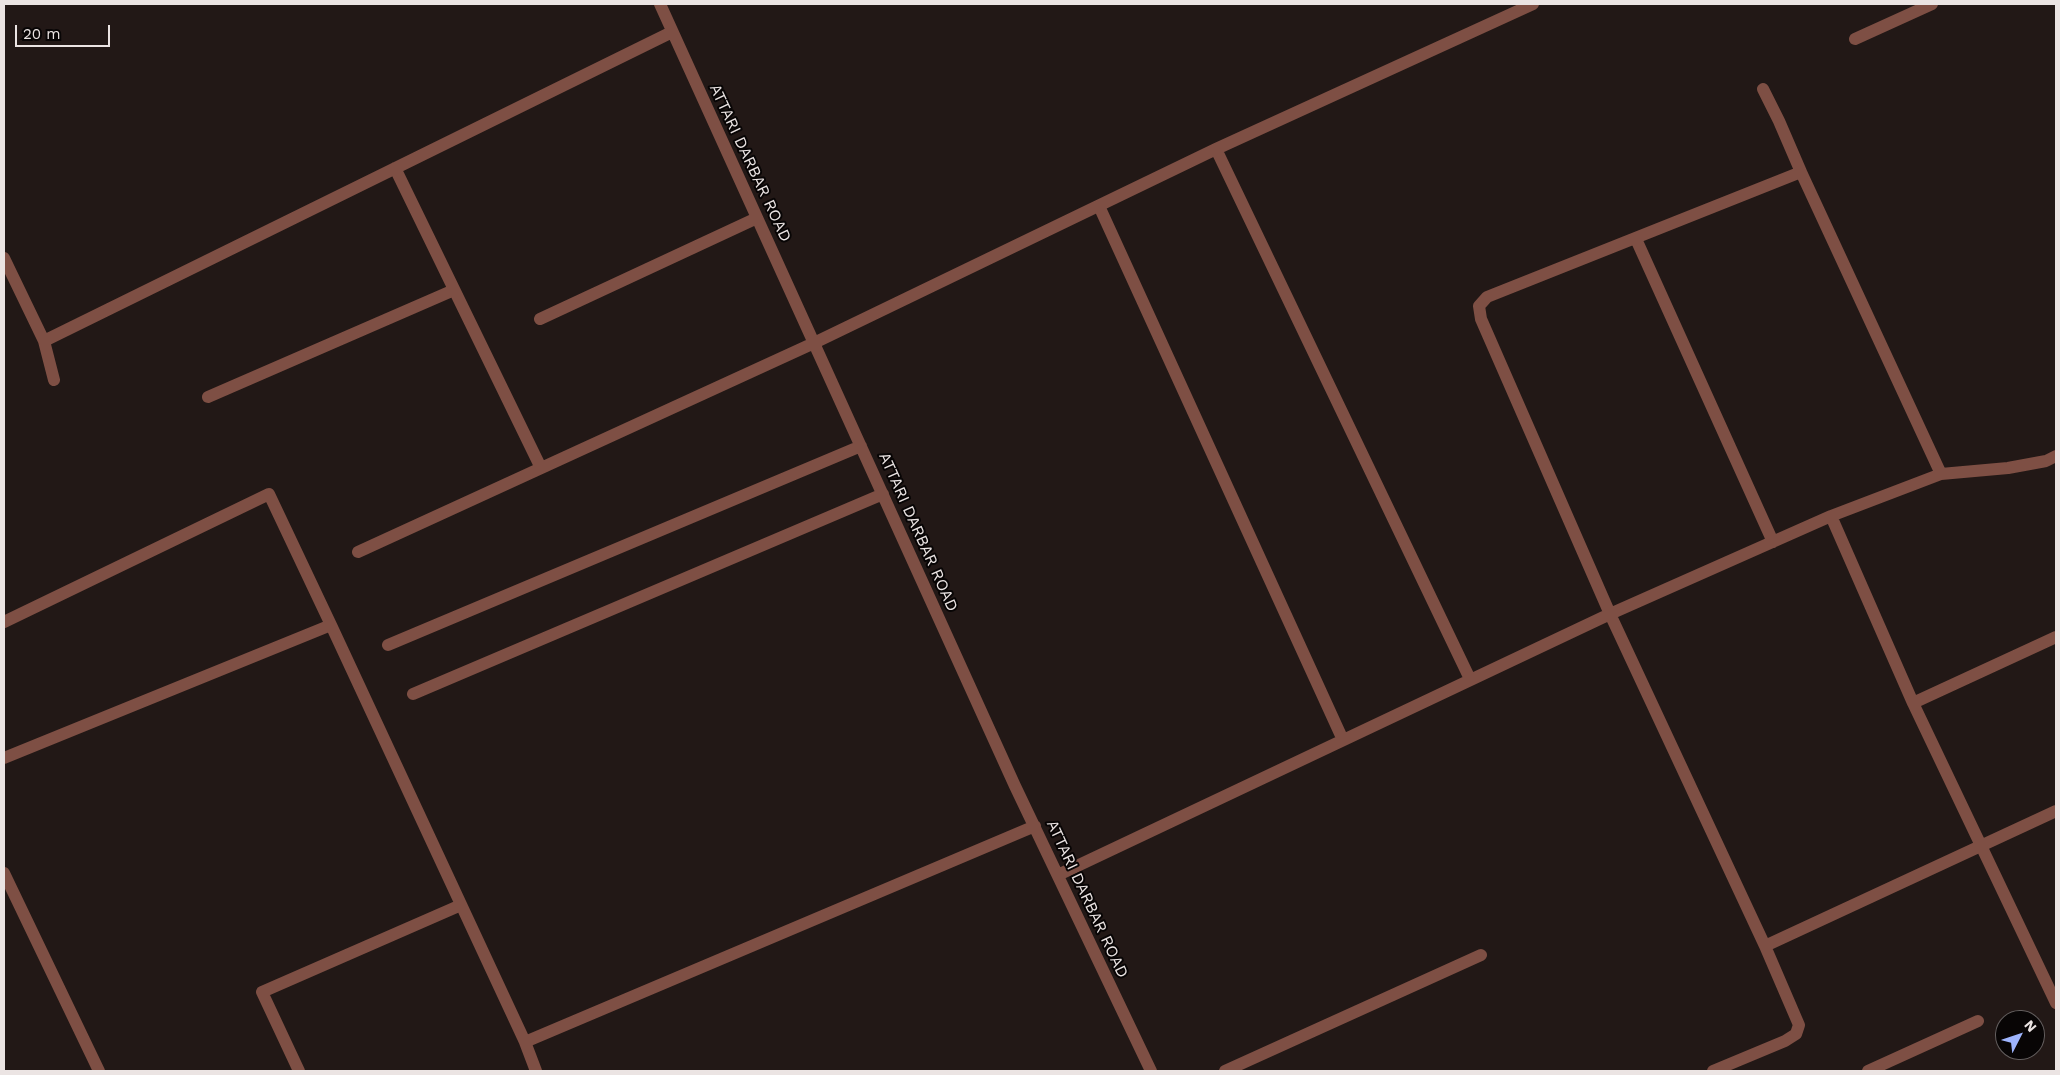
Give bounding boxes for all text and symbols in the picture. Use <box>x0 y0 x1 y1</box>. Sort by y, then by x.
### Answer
scale bar <box>18 15 112 47</box>
text: 20 m <box>23 25 61 43</box>
street label: ATTARI DARBAR ROAD <box>705 81 795 245</box>
street label: ATTARI DARBAR ROAD <box>874 450 962 614</box>
street label: ATTARI DARBAR ROAD <box>1042 817 1132 981</box>
north arrow <box>1995 1010 2045 1060</box>
text: N <box>2021 1017 2040 1035</box>

